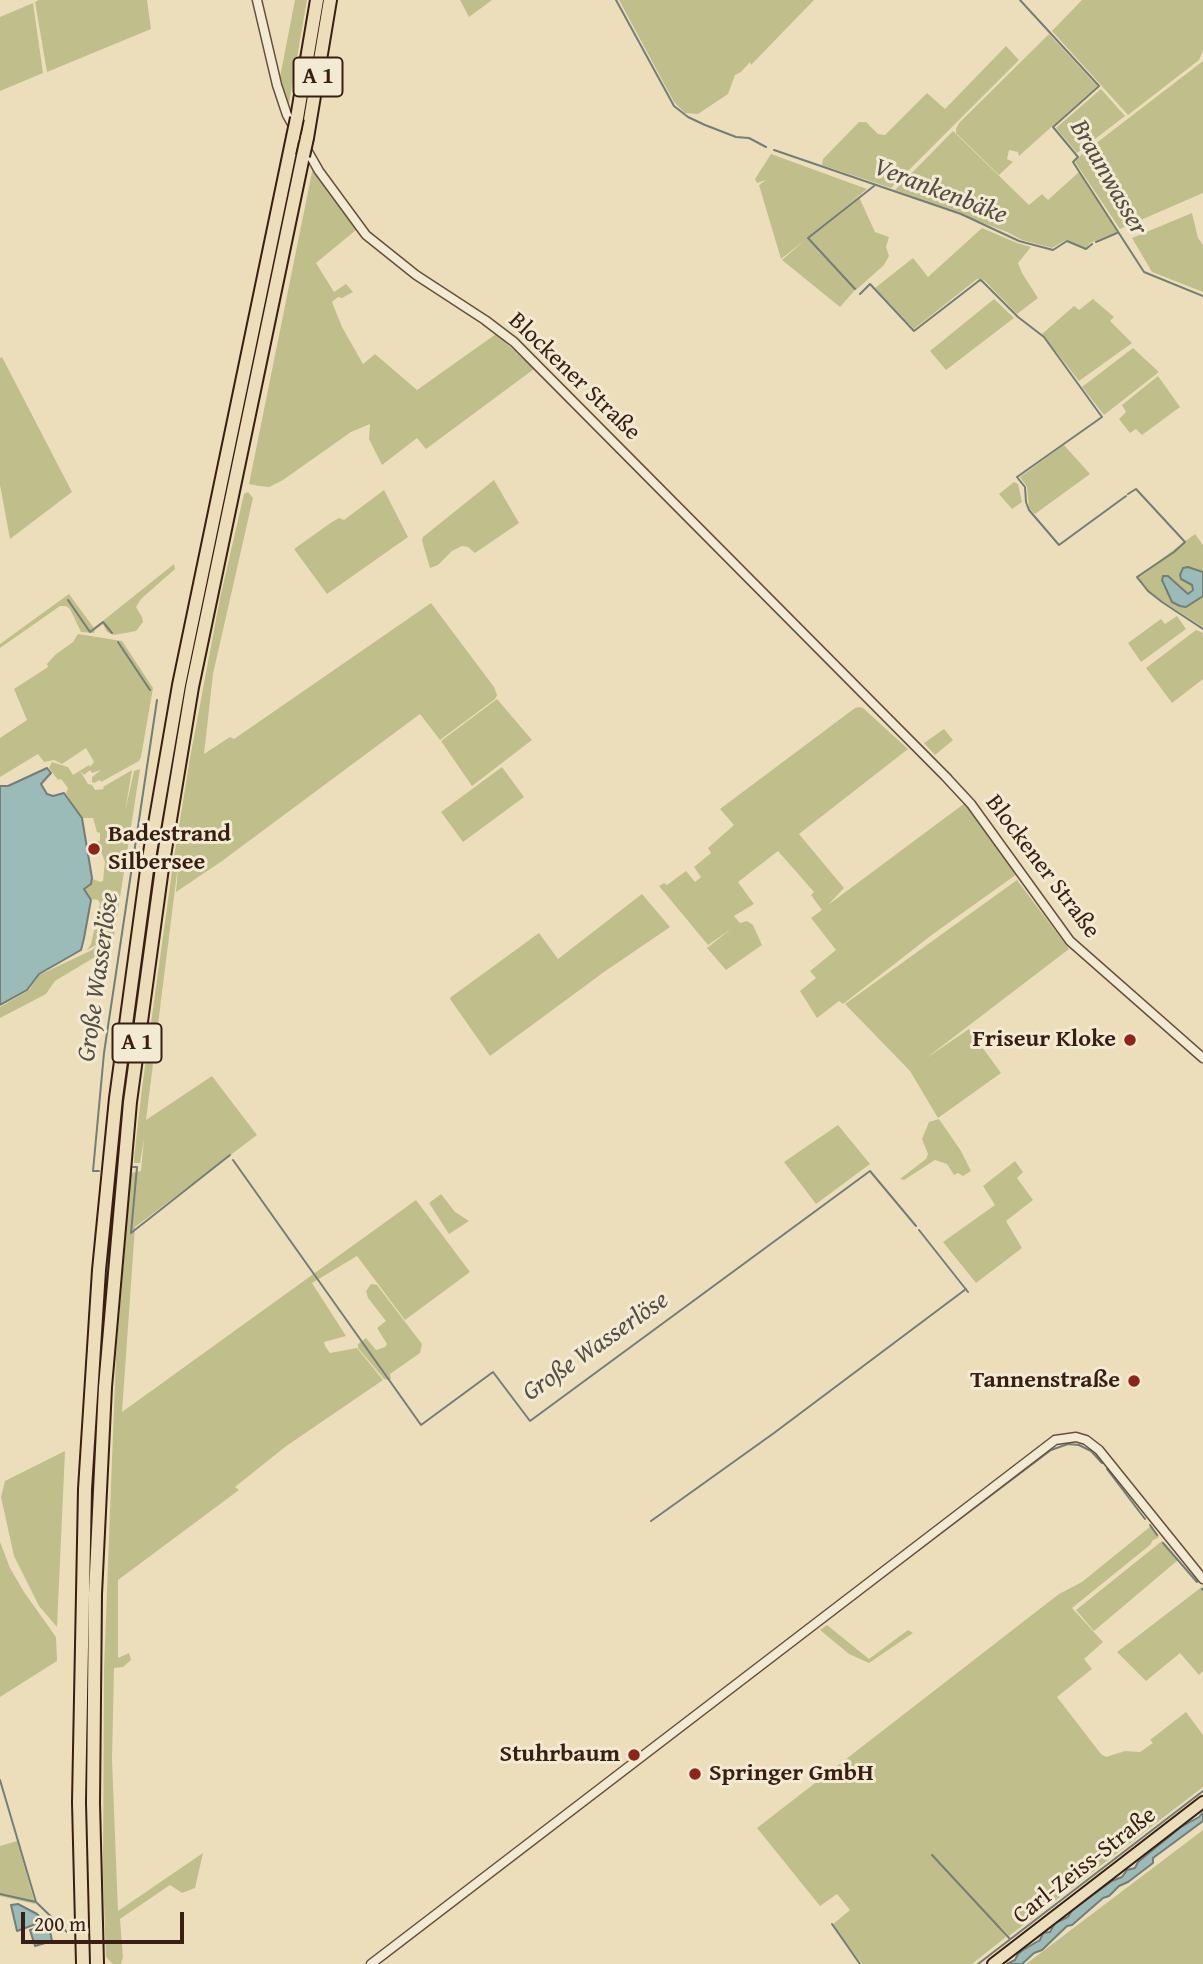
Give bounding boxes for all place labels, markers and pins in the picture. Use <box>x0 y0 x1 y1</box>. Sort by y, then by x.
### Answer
place label: Badestrand Silbersee <box>108 821 231 877</box>
marker: Badestrand Silbersee <box>86 841 102 857</box>
place label: Friseur Kloke <box>973 1026 1116 1054</box>
marker: Friseur Kloke <box>1122 1032 1138 1048</box>
place label: Tannenstraße <box>970 1367 1120 1395</box>
marker: Tannenstraße <box>1126 1373 1142 1389</box>
place label: Stuhrbaum <box>500 1741 620 1769</box>
marker: Stuhrbaum <box>626 1747 642 1763</box>
place label: Springer GmbH <box>709 1760 874 1788</box>
marker: Springer GmbH <box>687 1766 703 1782</box>

